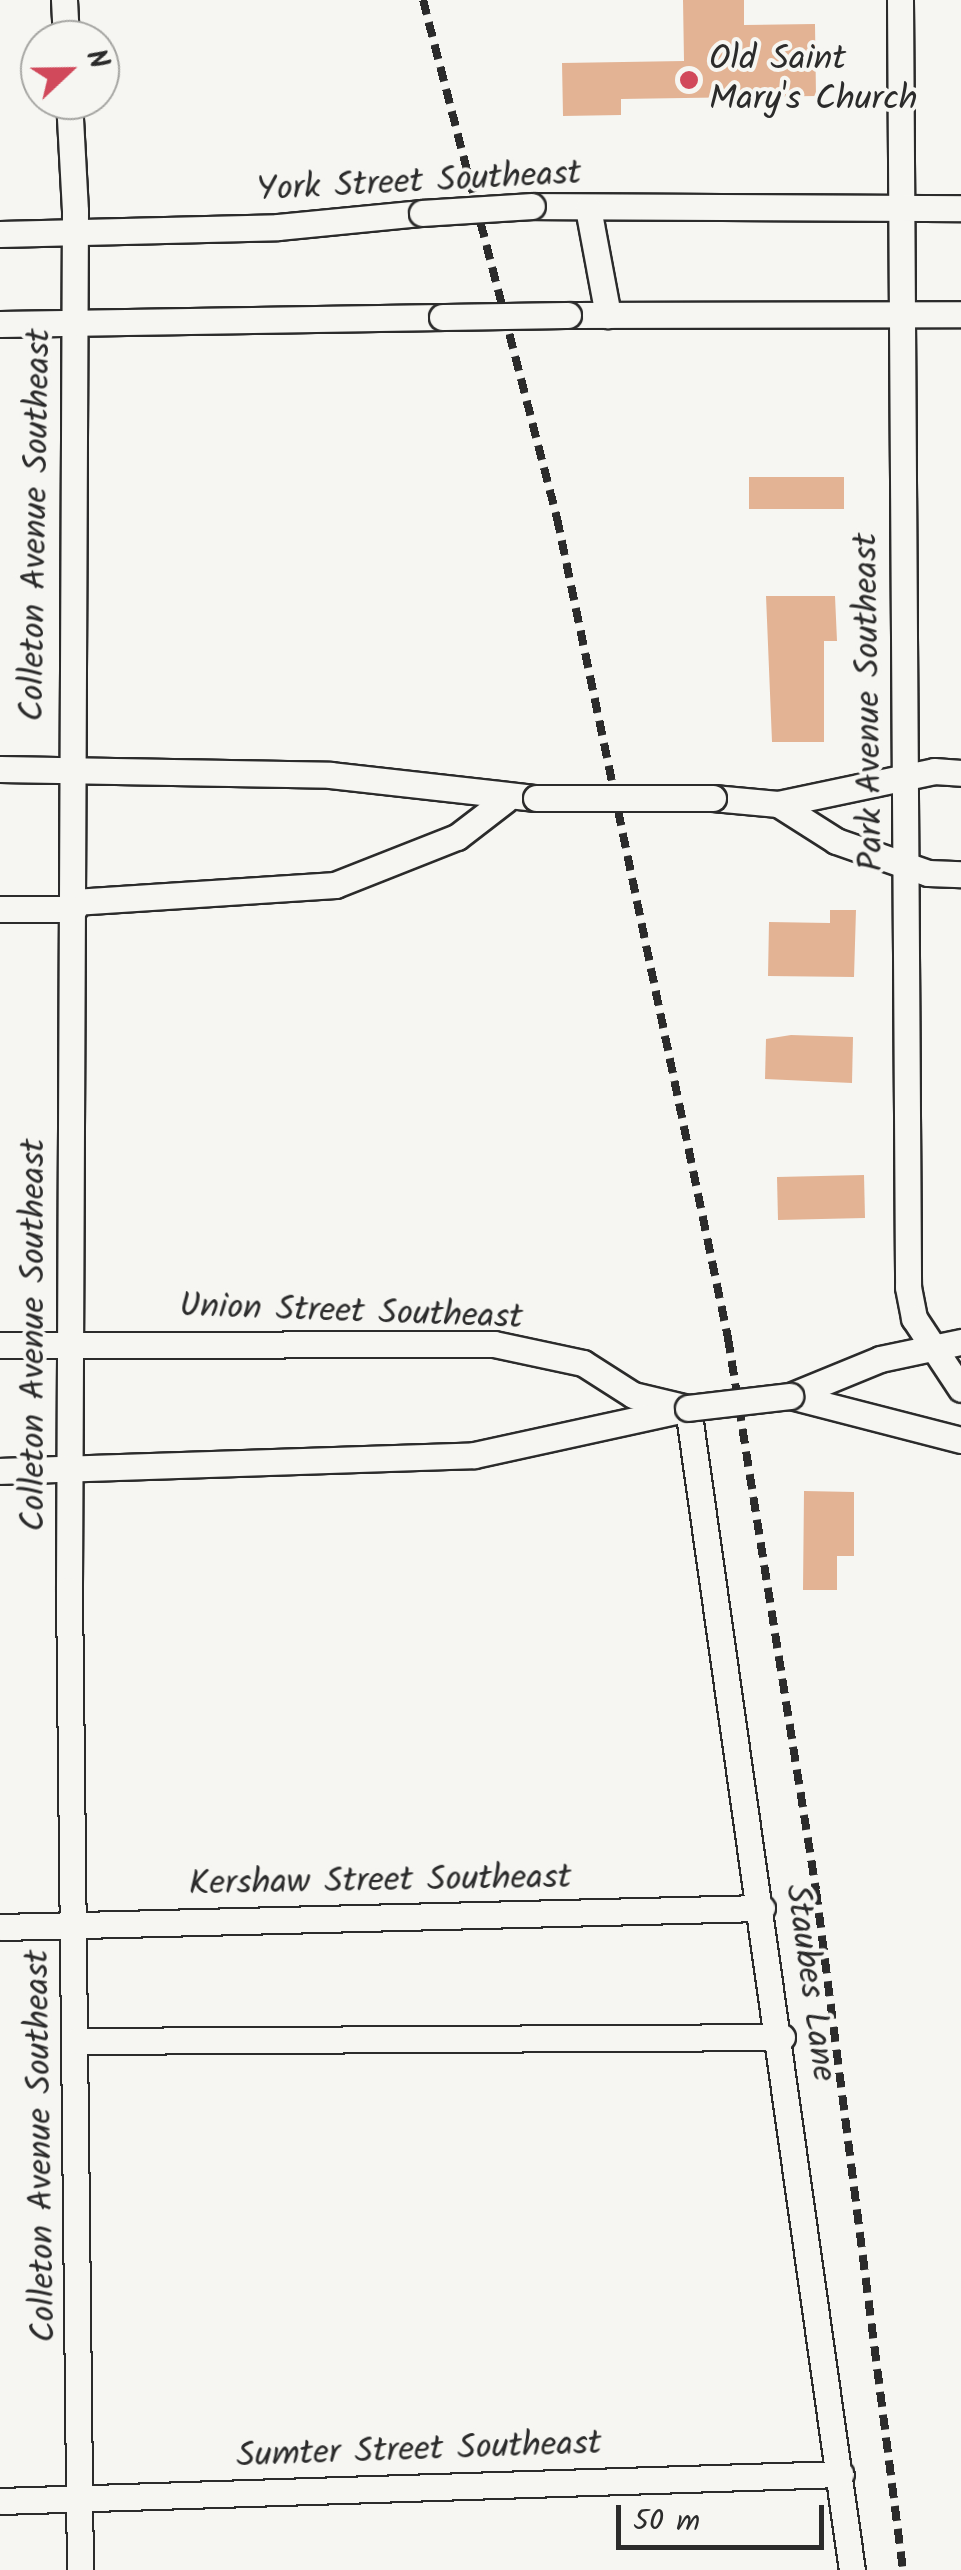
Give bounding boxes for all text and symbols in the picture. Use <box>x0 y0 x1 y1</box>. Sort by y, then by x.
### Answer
north arrow <box>20 20 120 120</box>
place label: Old Saint Mary's Church <box>709 39 918 121</box>
text: N <box>72 43 121 76</box>
marker: Old Saint Mary's Church <box>678 69 700 91</box>
street label: York Street Southeast <box>256 154 582 212</box>
street label: Colleton Avenue Southeast <box>13 328 61 722</box>
street label: Park Avenue Southeast <box>846 532 894 872</box>
street label: Colleton Avenue Southeast <box>14 1138 56 1532</box>
street label: Union Street Southeast <box>179 1286 523 1340</box>
street label: Kershaw Street Southeast <box>188 1858 572 1906</box>
street label: Staubes Lane <box>774 1882 844 2084</box>
street label: Colleton Avenue Southeast <box>18 1949 66 2343</box>
street label: Sumter Street Southeast <box>236 2424 602 2478</box>
scale bar <box>621 2485 828 2547</box>
text: 50 m <box>633 2498 700 2546</box>

